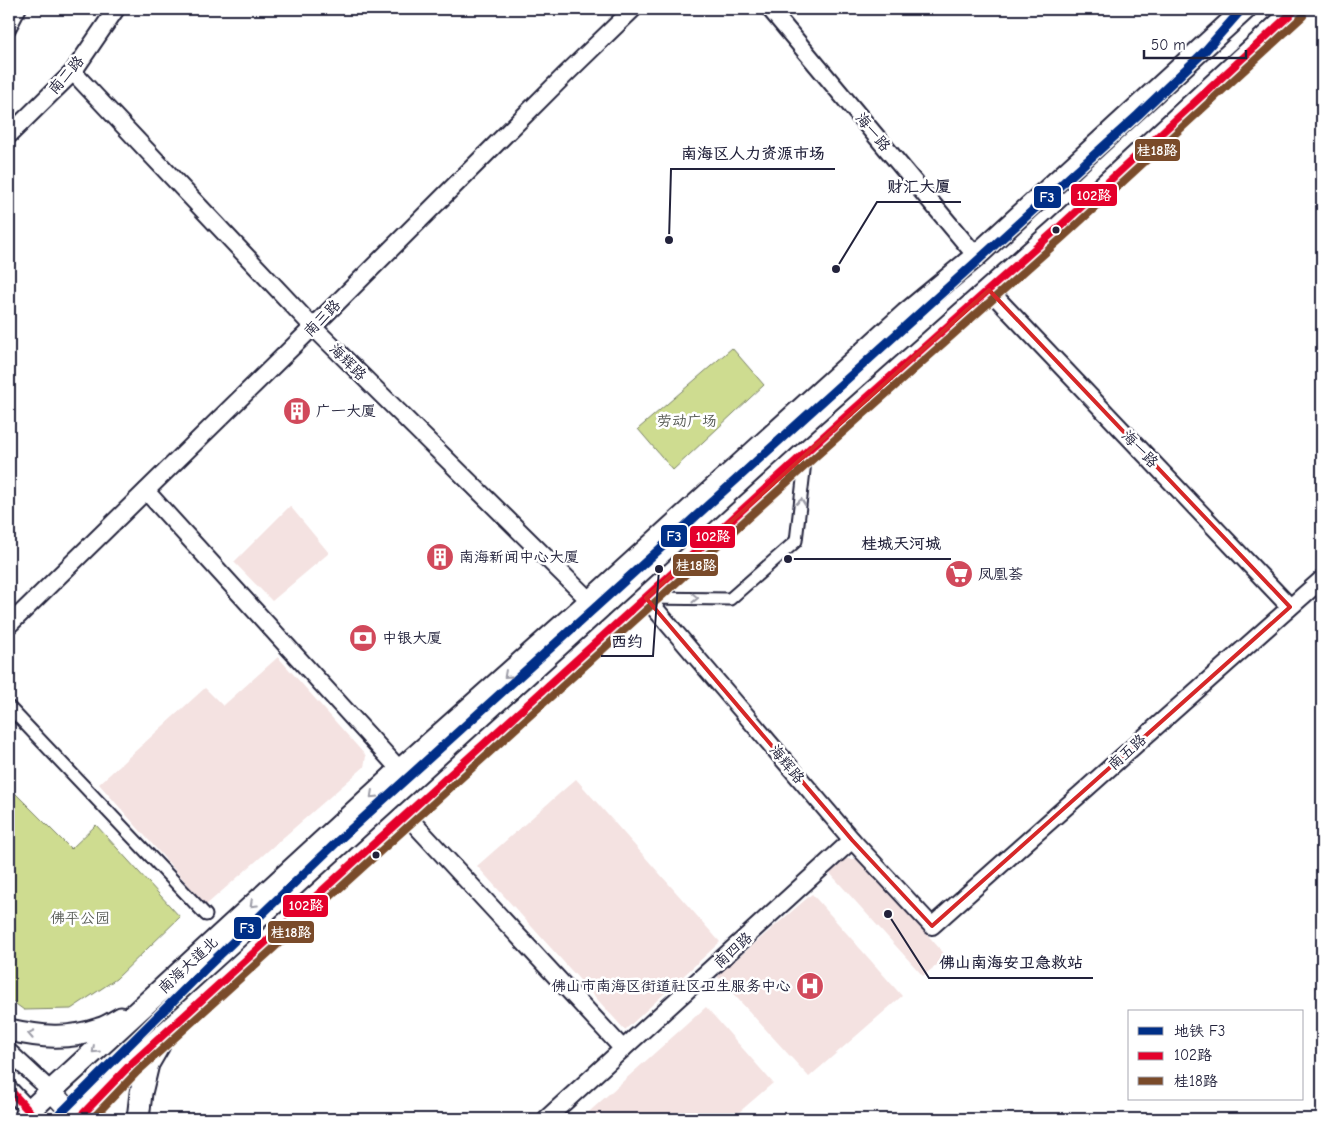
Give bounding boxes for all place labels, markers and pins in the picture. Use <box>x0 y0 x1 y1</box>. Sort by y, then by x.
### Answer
callout: 南海区人力资源市场 <box>671 138 835 169</box>
callout: 财汇大厦 <box>877 171 961 202</box>
unlabelled marker <box>1051 225 1061 235</box>
building icon: 广一大厦 <box>282 396 312 426</box>
place label: 广一大厦 <box>316 402 376 420</box>
callout: 桂城天河城 <box>851 528 951 559</box>
building icon: 南海新闻中心大厦 <box>425 542 455 572</box>
place label: 南海新闻中心大厦 <box>459 548 579 566</box>
supermarket icon: 凤凰荟 <box>944 559 974 589</box>
place label: 凤凰荟 <box>978 565 1023 583</box>
bank icon: 中银大厦 <box>348 623 378 653</box>
callout: 西约 <box>601 625 653 656</box>
place label: 中银大厦 <box>382 629 442 647</box>
unlabelled marker <box>371 850 381 860</box>
callout: 佛山南海安卫急救站 <box>929 947 1093 978</box>
hospital icon: 佛山市南海区街道社区卫生服务中心 <box>795 971 825 1001</box>
place label: 佛山市南海区街道社区卫生服务中心 <box>551 977 791 995</box>

